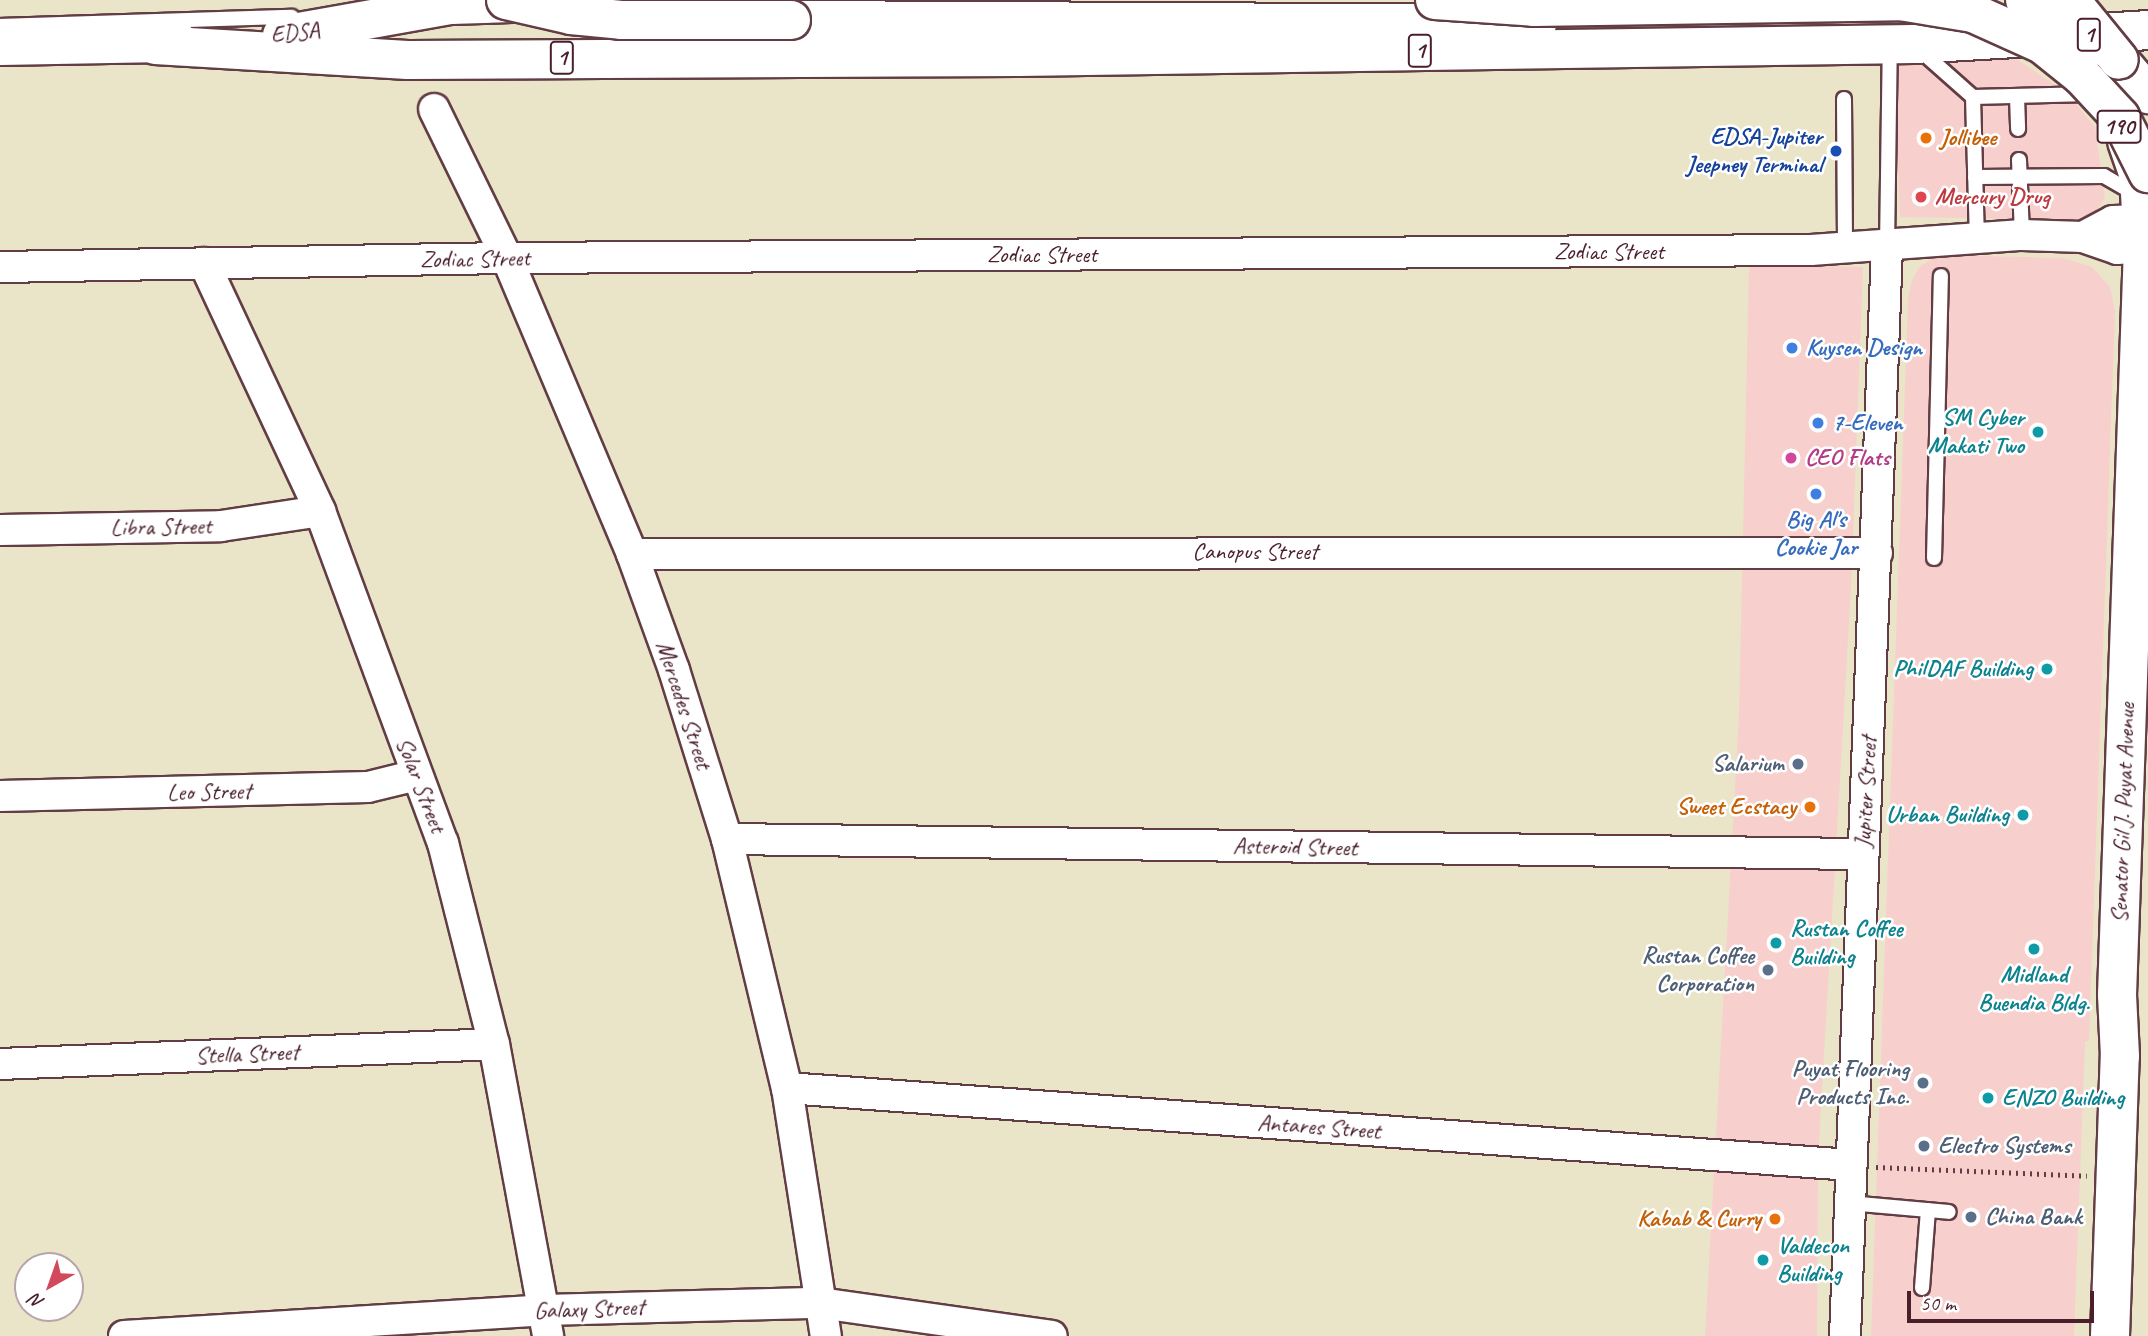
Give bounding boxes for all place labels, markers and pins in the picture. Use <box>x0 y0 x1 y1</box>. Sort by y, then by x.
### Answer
place label: EDSA-Jupiter Jeepney Terminal <box>1686 123 1822 179</box>
place label: Jollibee <box>1940 124 1996 152</box>
marker: Jollibee <box>1918 130 1934 146</box>
marker: EDSA-Jupiter Jeepney Terminal <box>1828 143 1844 159</box>
place label: Mercury Drug <box>1935 183 2050 211</box>
marker: Mercury Drug <box>1913 189 1929 205</box>
place label: Kuysen Design <box>1806 334 1922 362</box>
marker: Kuysen Design <box>1784 340 1800 356</box>
place label: SM Cyber Makati Two <box>1929 404 2024 460</box>
place label: 7-Eleven <box>1832 409 1903 437</box>
marker: 7-Eleven <box>1810 415 1826 431</box>
marker: SM Cyber Makati Two <box>2030 424 2046 440</box>
place label: CEO Flats <box>1805 444 1890 472</box>
marker: CEO Flats <box>1783 450 1799 466</box>
marker: Big Al's Cookie Jar <box>1808 486 1824 502</box>
place label: Big Al's Cookie Jar <box>1775 506 1857 562</box>
place label: PhilDAF Building <box>1893 655 2033 683</box>
marker: PhilDAF Building <box>2039 661 2055 677</box>
place label: Salarium <box>1712 750 1784 778</box>
marker: Salarium <box>1790 756 1806 772</box>
place label: Sweet Ecstacy <box>1677 793 1796 821</box>
marker: Sweet Ecstacy <box>1802 799 1818 815</box>
place label: Urban Building <box>1886 801 2009 829</box>
marker: Urban Building <box>2015 807 2031 823</box>
place label: Rustan Coffee Building <box>1790 915 1902 971</box>
marker: Rustan Coffee Building <box>1768 935 1784 951</box>
marker: Midland Buendia Bldg. <box>2026 941 2042 957</box>
place label: Rustan Coffee Corporation <box>1642 942 1754 998</box>
place label: Midland Buendia Bldg. <box>1978 961 2090 1017</box>
marker: Rustan Coffee Corporation <box>1760 962 1776 978</box>
place label: Puyat Flooring Products Inc. <box>1791 1055 1909 1111</box>
marker: Puyat Flooring Products Inc. <box>1915 1075 1931 1091</box>
place label: ENZO Building <box>2002 1084 2124 1112</box>
marker: ENZO Building <box>1980 1090 1996 1106</box>
place label: Electro Systems <box>1938 1132 2069 1160</box>
marker: Electro Systems <box>1916 1138 1932 1154</box>
place label: China Bank <box>1985 1203 2082 1231</box>
place label: Kabab & Curry <box>1637 1205 1761 1233</box>
marker: China Bank <box>1963 1209 1979 1225</box>
marker: Kabab & Curry <box>1767 1211 1783 1227</box>
place label: Valdecon Building <box>1777 1232 1849 1288</box>
marker: Valdecon Building <box>1755 1252 1771 1268</box>

